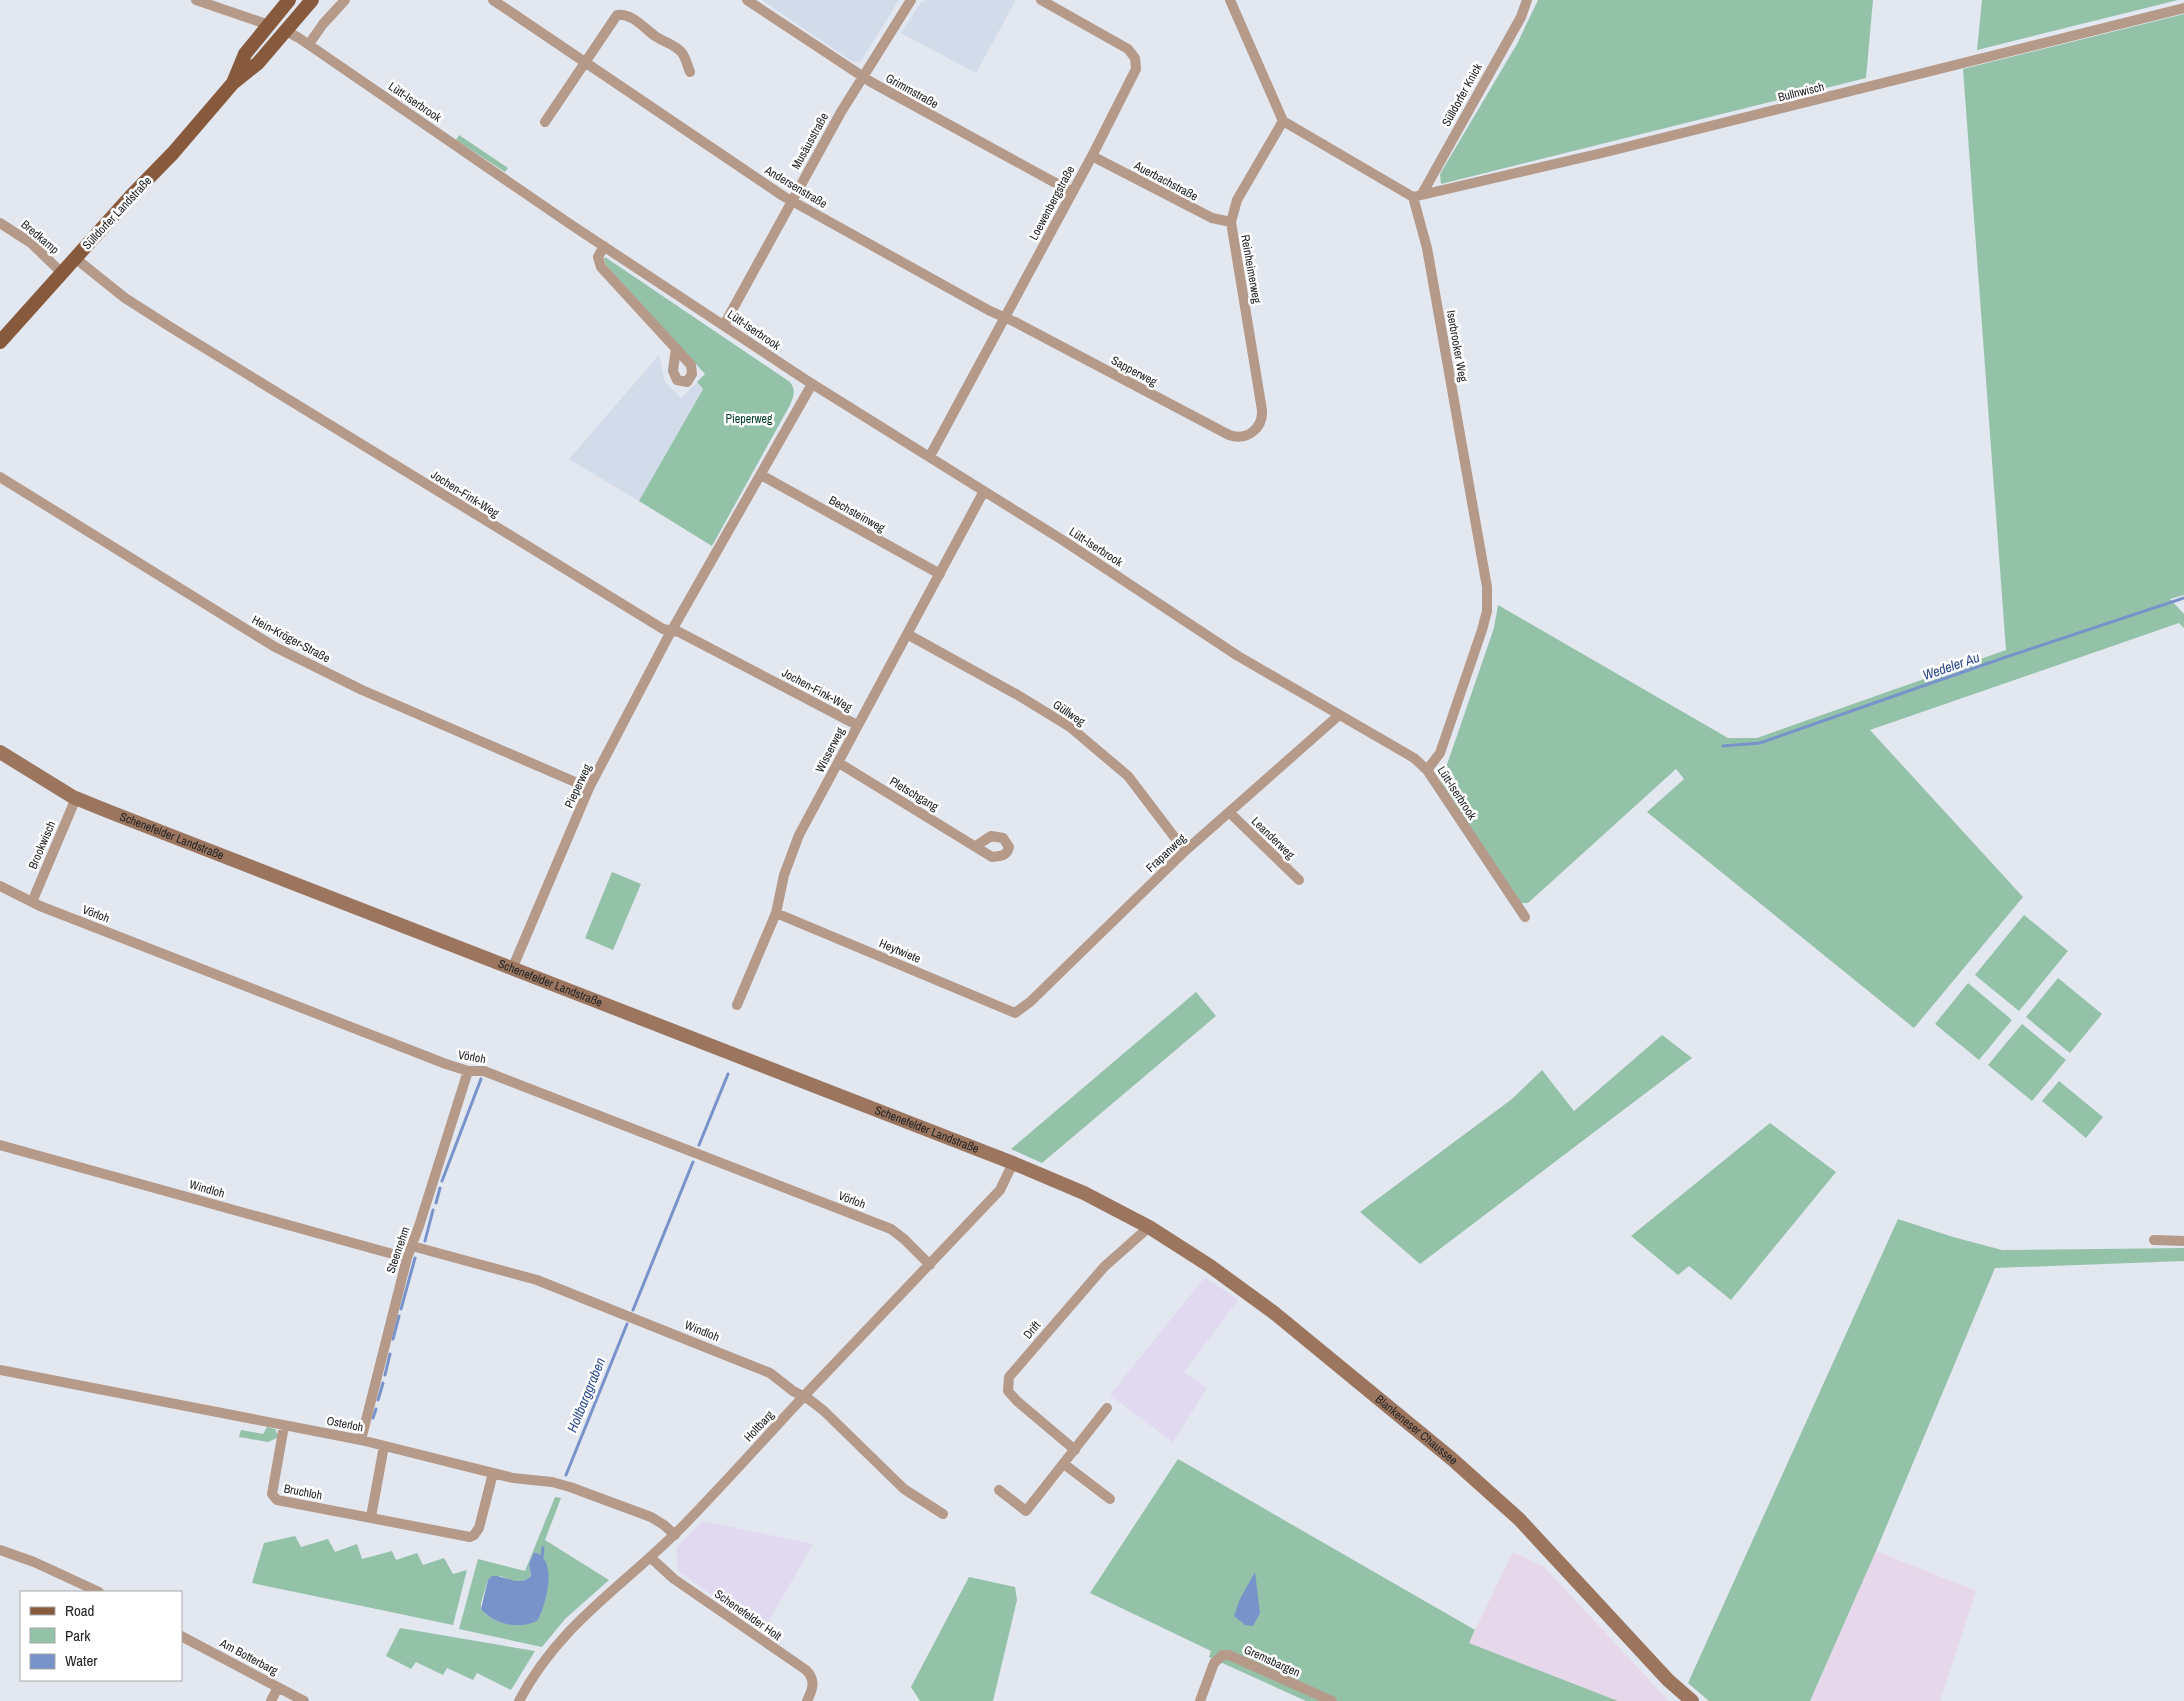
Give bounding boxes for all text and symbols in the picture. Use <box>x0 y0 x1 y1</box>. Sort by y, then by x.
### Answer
street label: Sülldorfer Knick <box>1438 61 1486 129</box>
street label: Grimmstraße <box>883 70 941 112</box>
street label: Lütt-Iserbrook <box>385 78 445 126</box>
street label: Bullnwisch <box>1776 79 1826 105</box>
street label: Musäusstraße <box>788 110 832 172</box>
street label: Auerbachstraße <box>1130 157 1201 204</box>
street label: Andersenstraße <box>761 162 830 212</box>
street label: Loewenbergstraße <box>1026 163 1078 243</box>
street label: Sülldorfer Landstraße <box>79 173 155 253</box>
street label: Bredkamp <box>18 216 62 258</box>
street label: Reinheimerweg <box>1237 233 1265 305</box>
street label: Lütt-Iserbrook <box>724 306 784 354</box>
street label: Iserbrooker Weg <box>1443 309 1471 384</box>
street label: Sapperweg <box>1108 352 1160 390</box>
park label: Pieperweg <box>725 411 773 427</box>
street label: Jochen-Fink-Weg <box>428 467 503 522</box>
street label: Bechsteinweg <box>826 492 888 536</box>
street label: Lütt-Iserbrook <box>1066 524 1126 570</box>
street label: Hein-Kröger-Straße <box>249 612 333 666</box>
water label: Wedeler Au <box>1920 648 1982 684</box>
street label: Jochen-Fink-Weg <box>779 665 855 715</box>
street label: Güllweg <box>1050 696 1089 730</box>
street label: Wisserweg <box>812 724 848 775</box>
street label: Pieperweg <box>561 761 595 811</box>
street label: Lütt-Iserbrook <box>1434 763 1480 823</box>
street label: Pletschgang <box>887 773 942 815</box>
street label: Schenefelder Landstraße <box>117 809 226 864</box>
street label: Leanderweg <box>1248 813 1298 863</box>
street label: Brookwisch <box>25 818 59 872</box>
street label: Frapanweg <box>1143 830 1190 876</box>
street label: Vörloh <box>80 902 112 926</box>
street label: Heytwiete <box>877 935 923 967</box>
street label: Schenefelder Landstraße <box>496 956 605 1011</box>
street label: Vörloh <box>457 1047 487 1067</box>
street label: Schenefelder Landstraße <box>872 1102 981 1157</box>
street label: Windloh <box>187 1176 227 1202</box>
street label: Vörloh <box>836 1188 868 1212</box>
street label: Steenrehm <box>383 1225 413 1275</box>
street label: Windloh <box>682 1317 722 1345</box>
street label: Drift <box>1020 1318 1044 1342</box>
water label: Holtbarggraben <box>563 1355 609 1435</box>
street label: Blankeneser Chaussee <box>1372 1391 1461 1468</box>
street label: Holtbarg <box>740 1407 778 1445</box>
street label: Osterloh <box>325 1413 365 1435</box>
street label: Bruchloh <box>282 1480 324 1504</box>
street label: Schenefelder Holt <box>711 1586 785 1644</box>
legend <box>20 1591 182 1681</box>
text: Road <box>65 1600 94 1621</box>
text: Park <box>65 1625 91 1646</box>
street label: Am Botterbarg <box>216 1635 281 1679</box>
street label: Gremsbargen <box>1241 1641 1303 1681</box>
text: Water <box>65 1650 97 1671</box>

